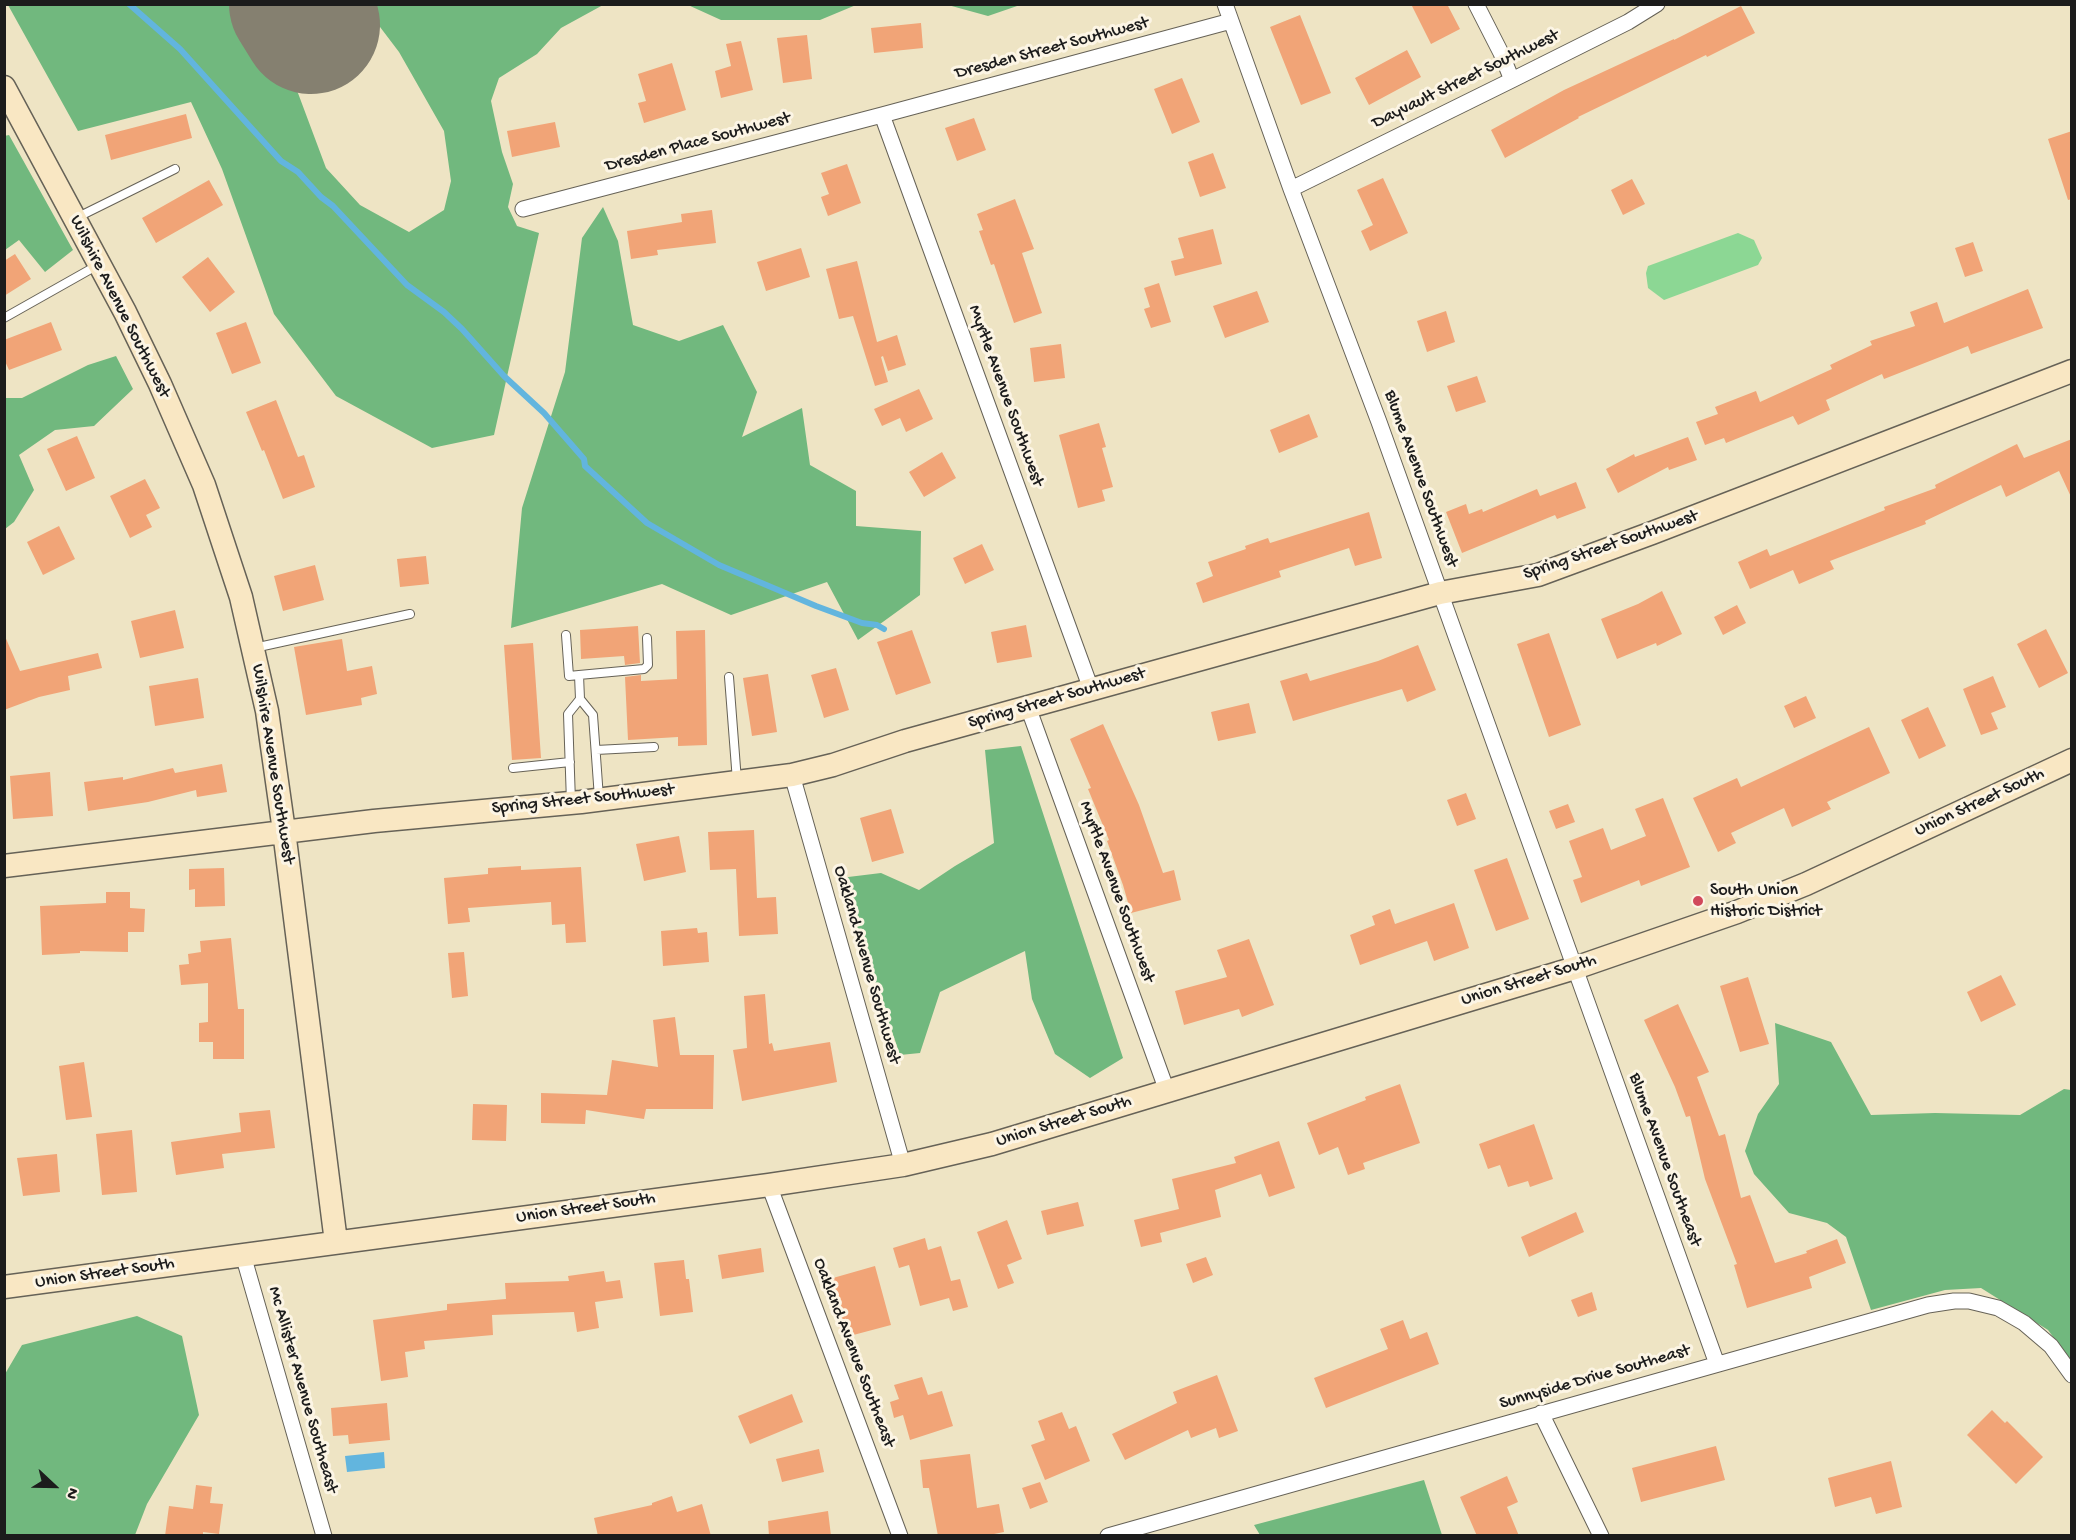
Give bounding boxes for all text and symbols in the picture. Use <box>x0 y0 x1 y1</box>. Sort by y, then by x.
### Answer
street label: Dresden Street Southwest <box>953 13 1151 85</box>
street label: Dayvault Street Southwest <box>1369 25 1563 135</box>
street label: Dresden Place Southwest <box>603 108 793 178</box>
street label: Wilshire Avenue Southwest <box>64 212 174 402</box>
street label: Myrtle Avenue Southwest <box>962 302 1048 490</box>
street label: Blume Avenue Southwest <box>1378 388 1462 570</box>
street label: Spring Street Southwest <box>1521 506 1701 586</box>
street label: Wilshire Avenue Southwest <box>246 663 298 865</box>
street label: Spring Street Southwest <box>966 663 1148 735</box>
street label: Union Street South <box>1912 764 2048 842</box>
street label: Spring Street Southwest <box>491 780 675 820</box>
street label: Myrtle Avenue Southwest <box>1073 798 1159 986</box>
street label: Oakland Avenue Southwest <box>827 864 905 1066</box>
place label: South Union Historic District <box>1710 880 1821 922</box>
marker: South Union Historic District <box>1691 894 1705 908</box>
street label: Union Street South <box>1459 950 1599 1012</box>
street label: Blume Avenue Southeast <box>1623 1070 1705 1250</box>
street label: Union Street South <box>994 1091 1134 1153</box>
street label: Union Street South <box>515 1189 657 1229</box>
street label: Union Street South <box>34 1254 176 1294</box>
street label: Oakland Avenue Southeast <box>807 1255 899 1451</box>
street label: Mc Allister Avenue Southeast <box>262 1284 342 1496</box>
street label: Sunnyside Drive Southeast <box>1497 1340 1693 1416</box>
north arrow <box>24 1456 84 1516</box>
text: N <box>60 1485 82 1501</box>

